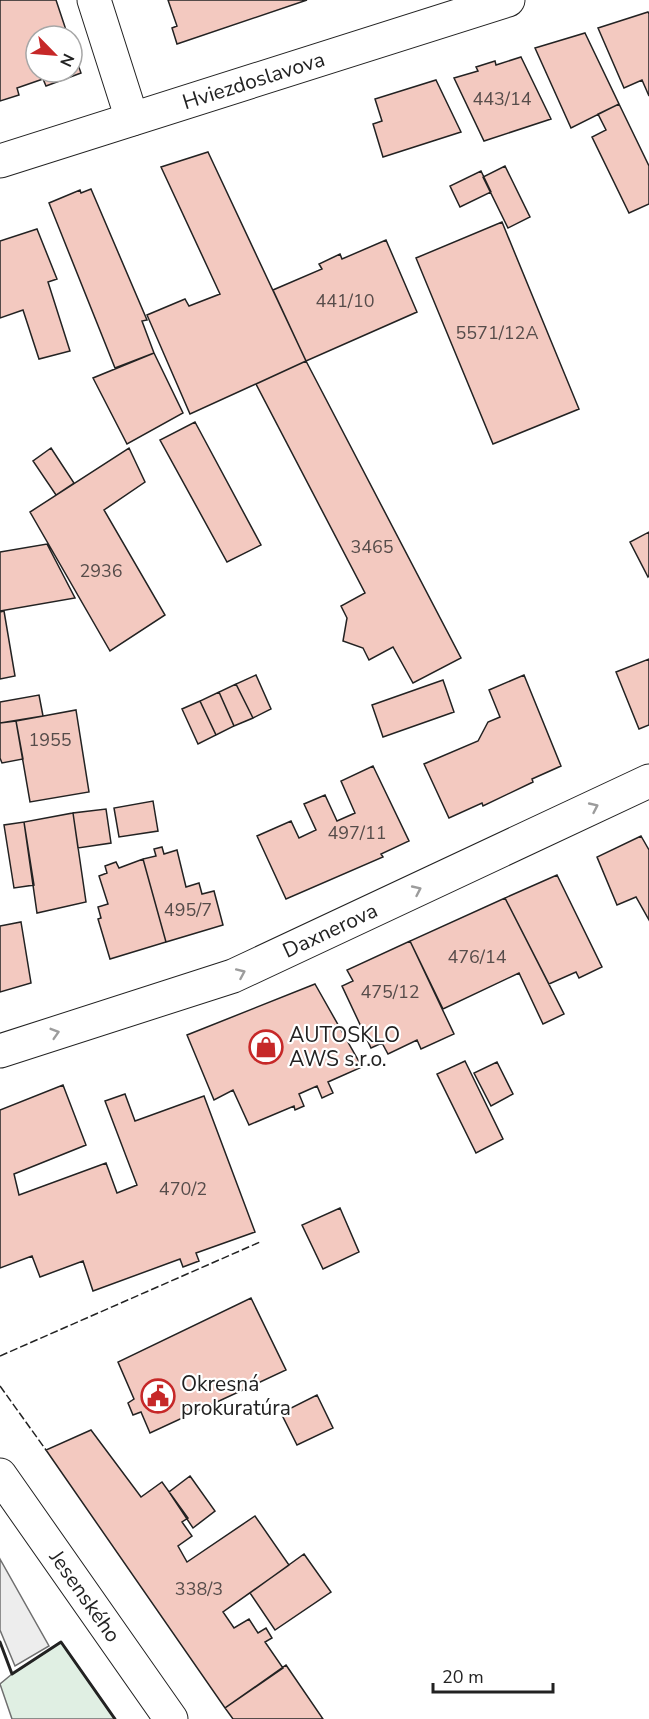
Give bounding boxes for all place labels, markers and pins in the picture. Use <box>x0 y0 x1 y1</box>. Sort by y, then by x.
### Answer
place label: AUTOSKLO AWS s.r.o. <box>289 1021 400 1073</box>
shop icon: AUTOSKLO AWS s.r.o. <box>248 1029 284 1065</box>
place label: Okresná prokuratúra <box>181 1370 291 1422</box>
public building icon: Okresná prokuratúra <box>140 1378 176 1414</box>

